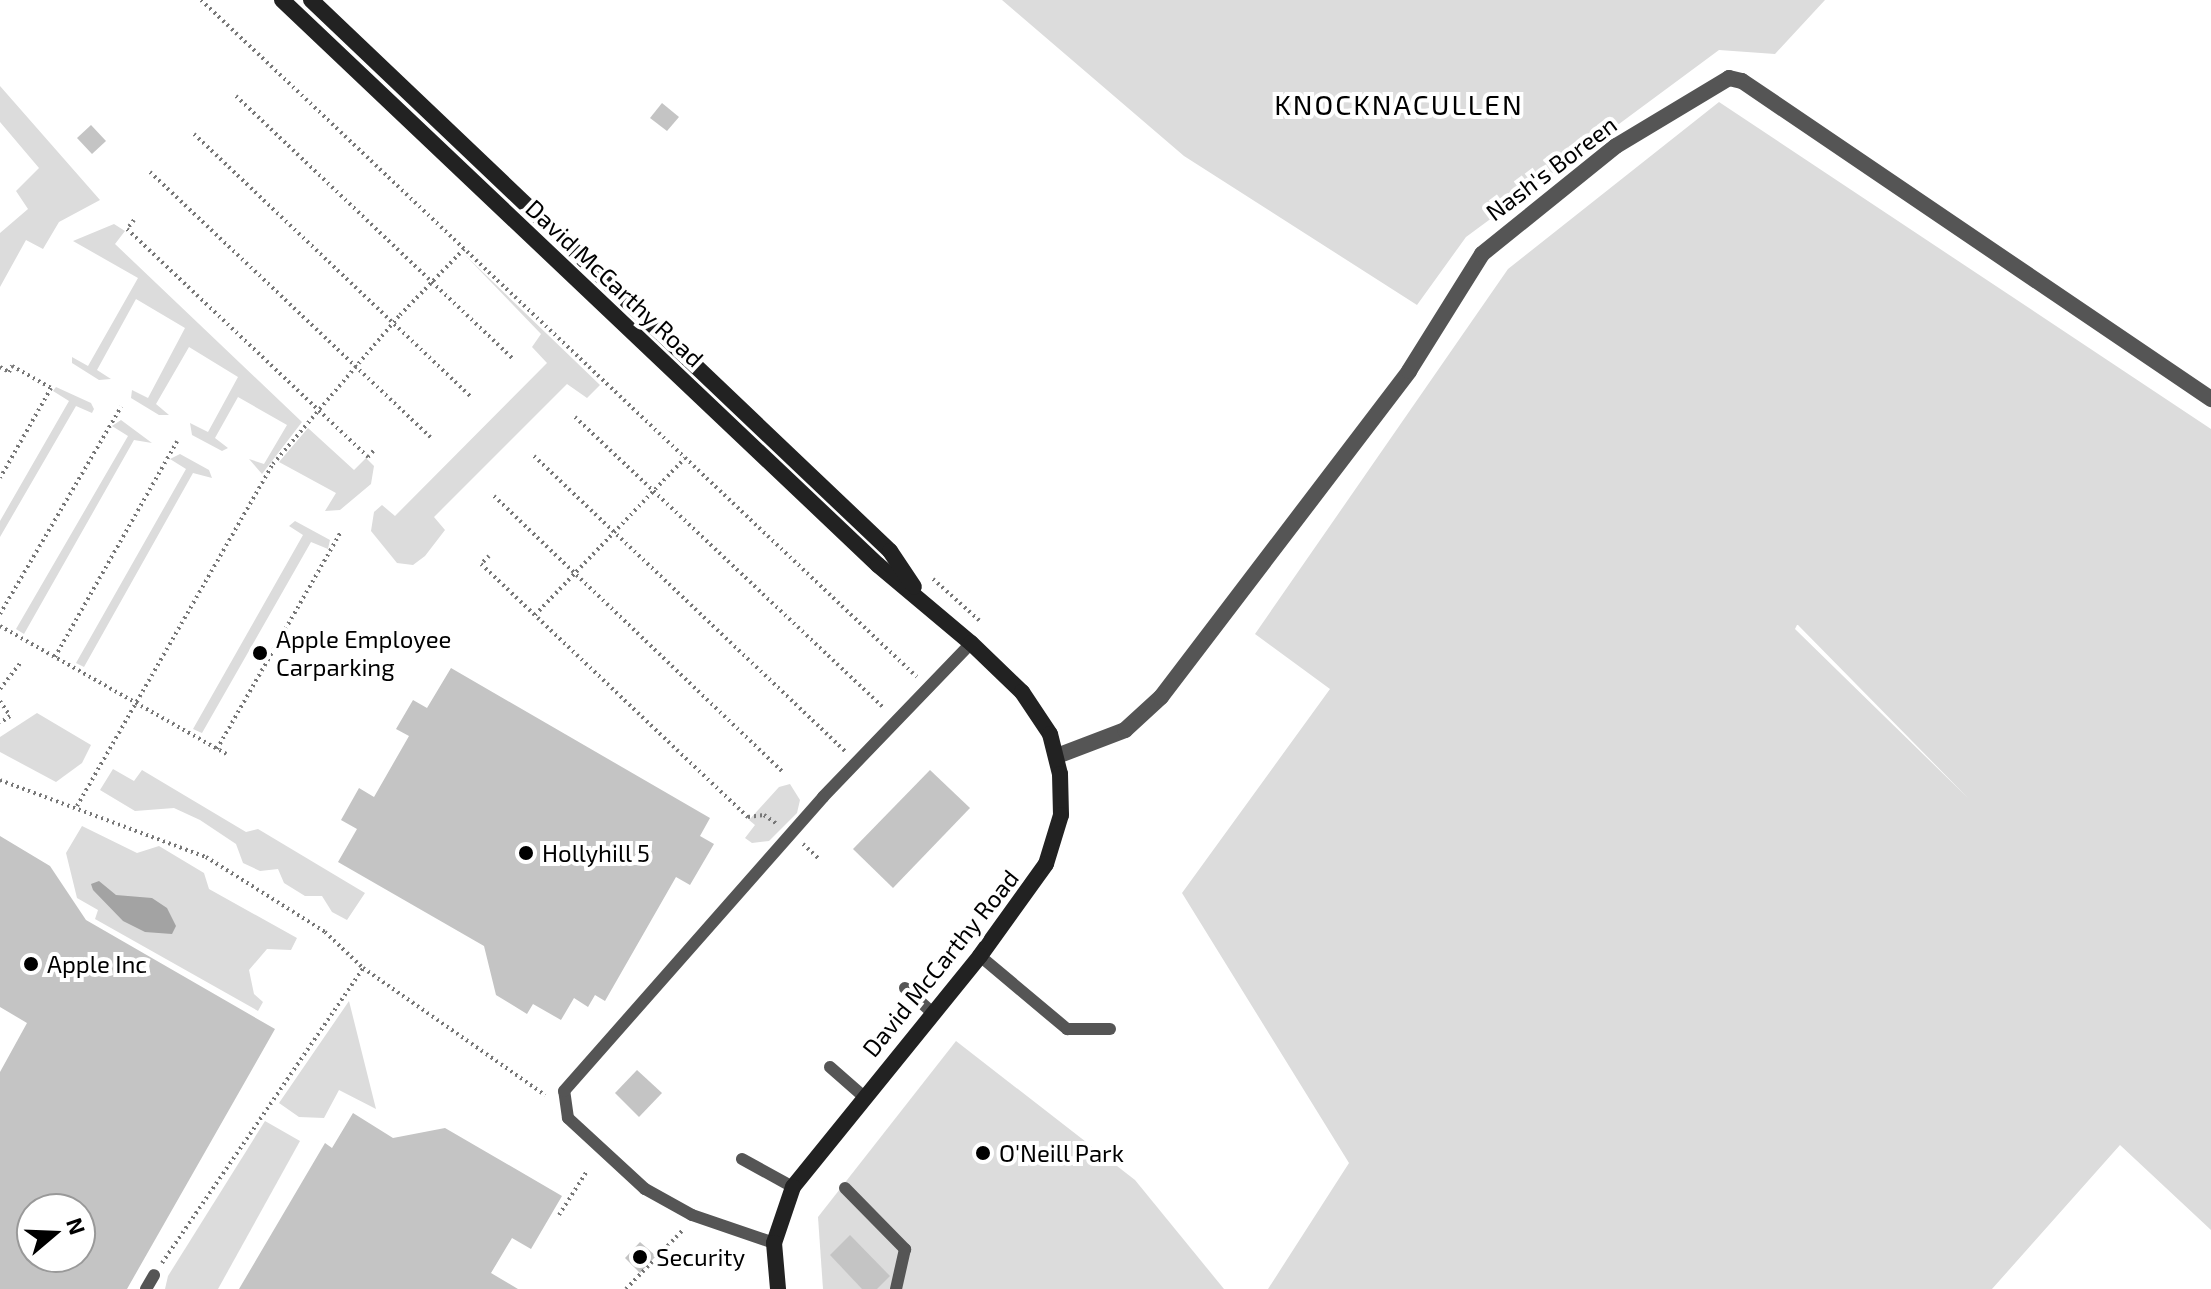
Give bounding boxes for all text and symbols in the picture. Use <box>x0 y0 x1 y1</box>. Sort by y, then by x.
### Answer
district label: KNOCKNACULLEN <box>1274 87 1524 121</box>
street label: Nash's Boreen <box>1480 110 1622 226</box>
street label: David McCarthy Road <box>520 193 710 373</box>
place label: Apple Employee Carparking <box>276 625 451 681</box>
marker: Apple Employee Carparking <box>251 644 269 662</box>
place label: Hollyhill 5 <box>542 839 650 867</box>
marker: Hollyhill 5 <box>517 844 535 862</box>
street label: David McCarthy Road <box>856 864 1024 1062</box>
place label: Apple Inc <box>47 950 147 978</box>
marker: Apple Inc <box>22 955 40 973</box>
place label: O'Neill Park <box>999 1139 1124 1167</box>
marker: O'Neill Park <box>974 1144 992 1162</box>
north arrow <box>16 1193 96 1273</box>
text: N <box>62 1214 92 1238</box>
place label: Security <box>656 1243 745 1271</box>
marker: Security <box>631 1248 649 1266</box>

